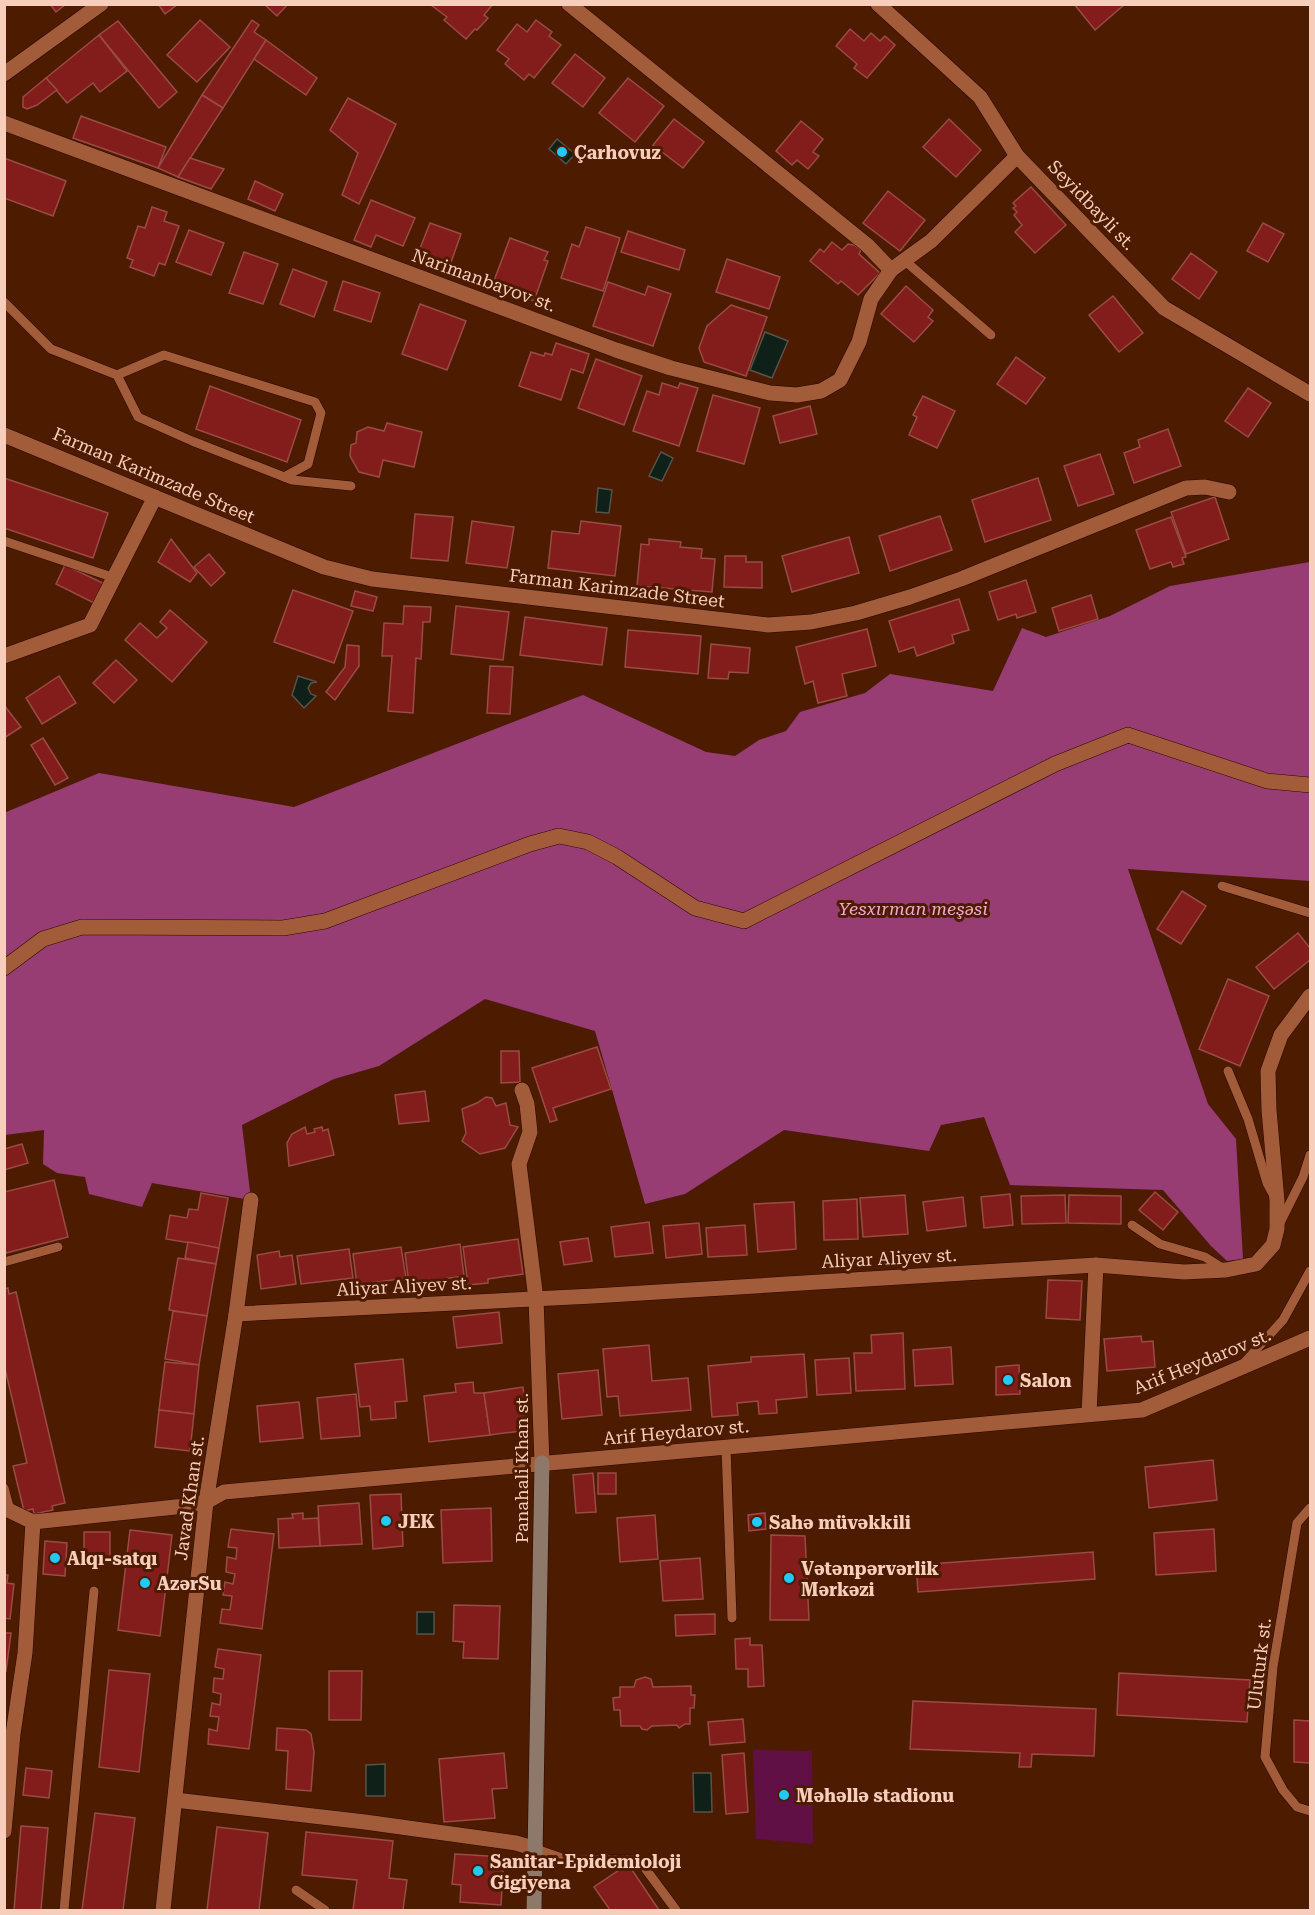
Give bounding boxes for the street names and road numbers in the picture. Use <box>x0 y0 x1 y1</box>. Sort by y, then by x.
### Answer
street label: Seyidbayli st. <box>1044 156 1140 254</box>
street label: Narimanbayov st. <box>409 244 559 316</box>
street label: Farman Karimzade Street <box>50 423 258 527</box>
street label: Farman Karimzade Street <box>508 564 726 612</box>
street label: Aliyar Aliyev st. <box>821 1244 957 1272</box>
street label: Aliyar Aliyev st. <box>336 1272 472 1300</box>
street label: Arif Heydarov st. <box>1130 1324 1274 1398</box>
street label: Panahali Khan st. <box>511 1393 532 1543</box>
street label: Arif Heydarov st. <box>602 1415 750 1449</box>
street label: Javad Khan st. <box>170 1434 208 1562</box>
street label: Uluturk st. <box>1243 1617 1275 1711</box>

